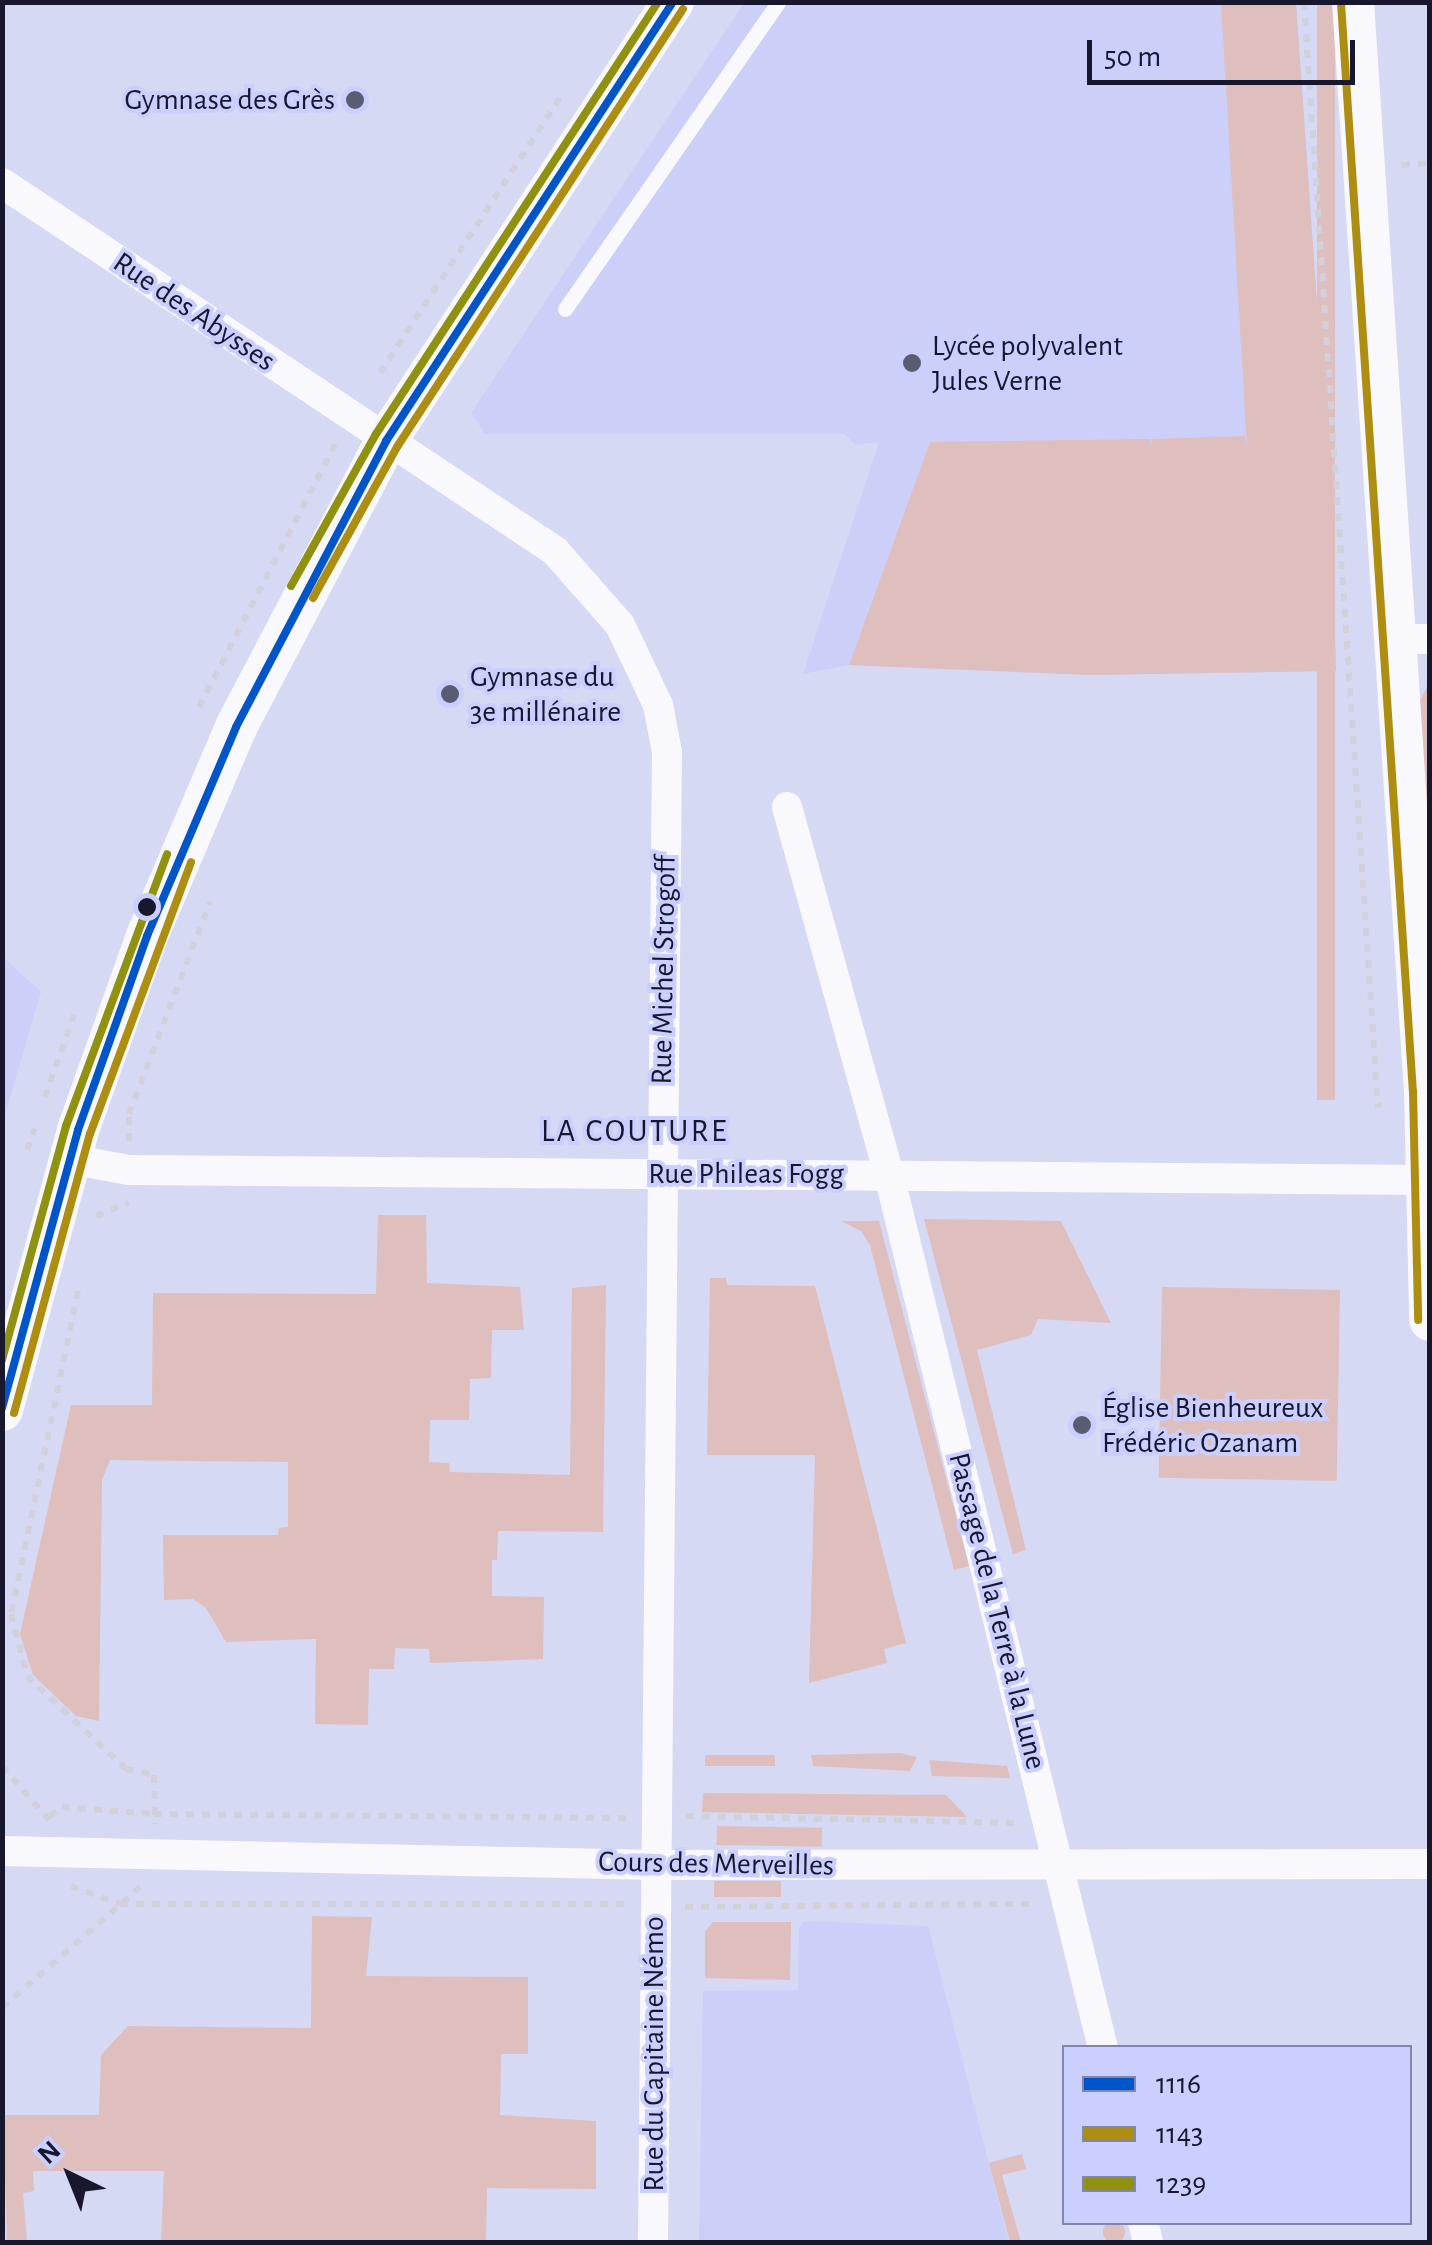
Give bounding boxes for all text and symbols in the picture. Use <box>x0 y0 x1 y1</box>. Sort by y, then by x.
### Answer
scale bar <box>1092 20 1360 82</box>
text: 50 m <box>1104 42 1161 72</box>
place label: Gymnase des Grès <box>124 82 335 118</box>
marker: Gymnase des Grès <box>344 89 366 111</box>
street label: Rue des Abysses <box>106 245 282 379</box>
place label: Lycée polyvalent Jules Verne <box>932 328 1123 398</box>
marker: Lycée polyvalent Jules Verne <box>901 352 923 374</box>
place label: Gymnase du 3e millénaire <box>470 659 621 730</box>
marker: Gymnase du 3e millénaire <box>439 683 461 705</box>
street label: Rue Michel Strogoff <box>644 855 684 1085</box>
unlabelled marker <box>137 897 157 917</box>
district label: LA COUTURE <box>541 1112 729 1150</box>
street label: Rue Phileas Fogg <box>648 1156 844 1192</box>
place label: Église Bienheureux Frédéric Ozanam <box>1102 1390 1323 1460</box>
marker: Église Bienheureux Frédéric Ozanam <box>1071 1414 1093 1436</box>
street label: Passage de la Terre à la Lune <box>940 1449 1054 1773</box>
street label: Cours des Merveilles <box>598 1844 834 1884</box>
street label: Rue du Capitaine Némo <box>636 1916 672 2192</box>
legend <box>1062 2045 1412 2225</box>
text: 1116 <box>1156 2069 1201 2099</box>
text: 1143 <box>1156 2119 1203 2149</box>
north arrow <box>20 2125 120 2225</box>
text: N <box>33 2136 66 2170</box>
text: 1239 <box>1156 2169 1206 2199</box>

